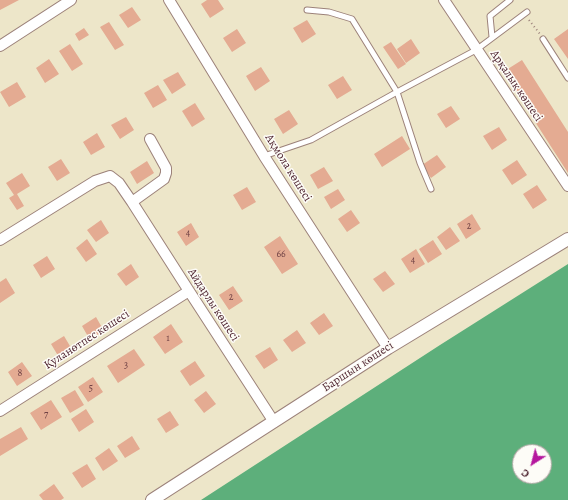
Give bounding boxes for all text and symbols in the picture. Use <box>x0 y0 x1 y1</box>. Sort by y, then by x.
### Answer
street label: Арқалық көшесі <box>487 47 545 125</box>
street label: Ақмола көшесі <box>261 132 315 204</box>
house number: 2 <box>467 221 471 233</box>
house number: 4 <box>186 228 190 240</box>
house number: 66 <box>276 249 286 261</box>
house number: 4 <box>411 255 415 267</box>
street label: Айдарлы көшесі <box>184 266 242 344</box>
house number: 2 <box>229 292 233 304</box>
street label: Қуланөтпес көшесі <box>42 307 132 373</box>
house number: 1 <box>166 333 170 345</box>
street label: Баршын көшесі <box>320 339 396 395</box>
house number: 3 <box>124 360 128 372</box>
house number: 8 <box>18 368 22 380</box>
house number: 5 <box>89 383 93 395</box>
house number: 7 <box>44 409 48 421</box>
north arrow <box>512 444 552 484</box>
text: С <box>518 465 532 481</box>

